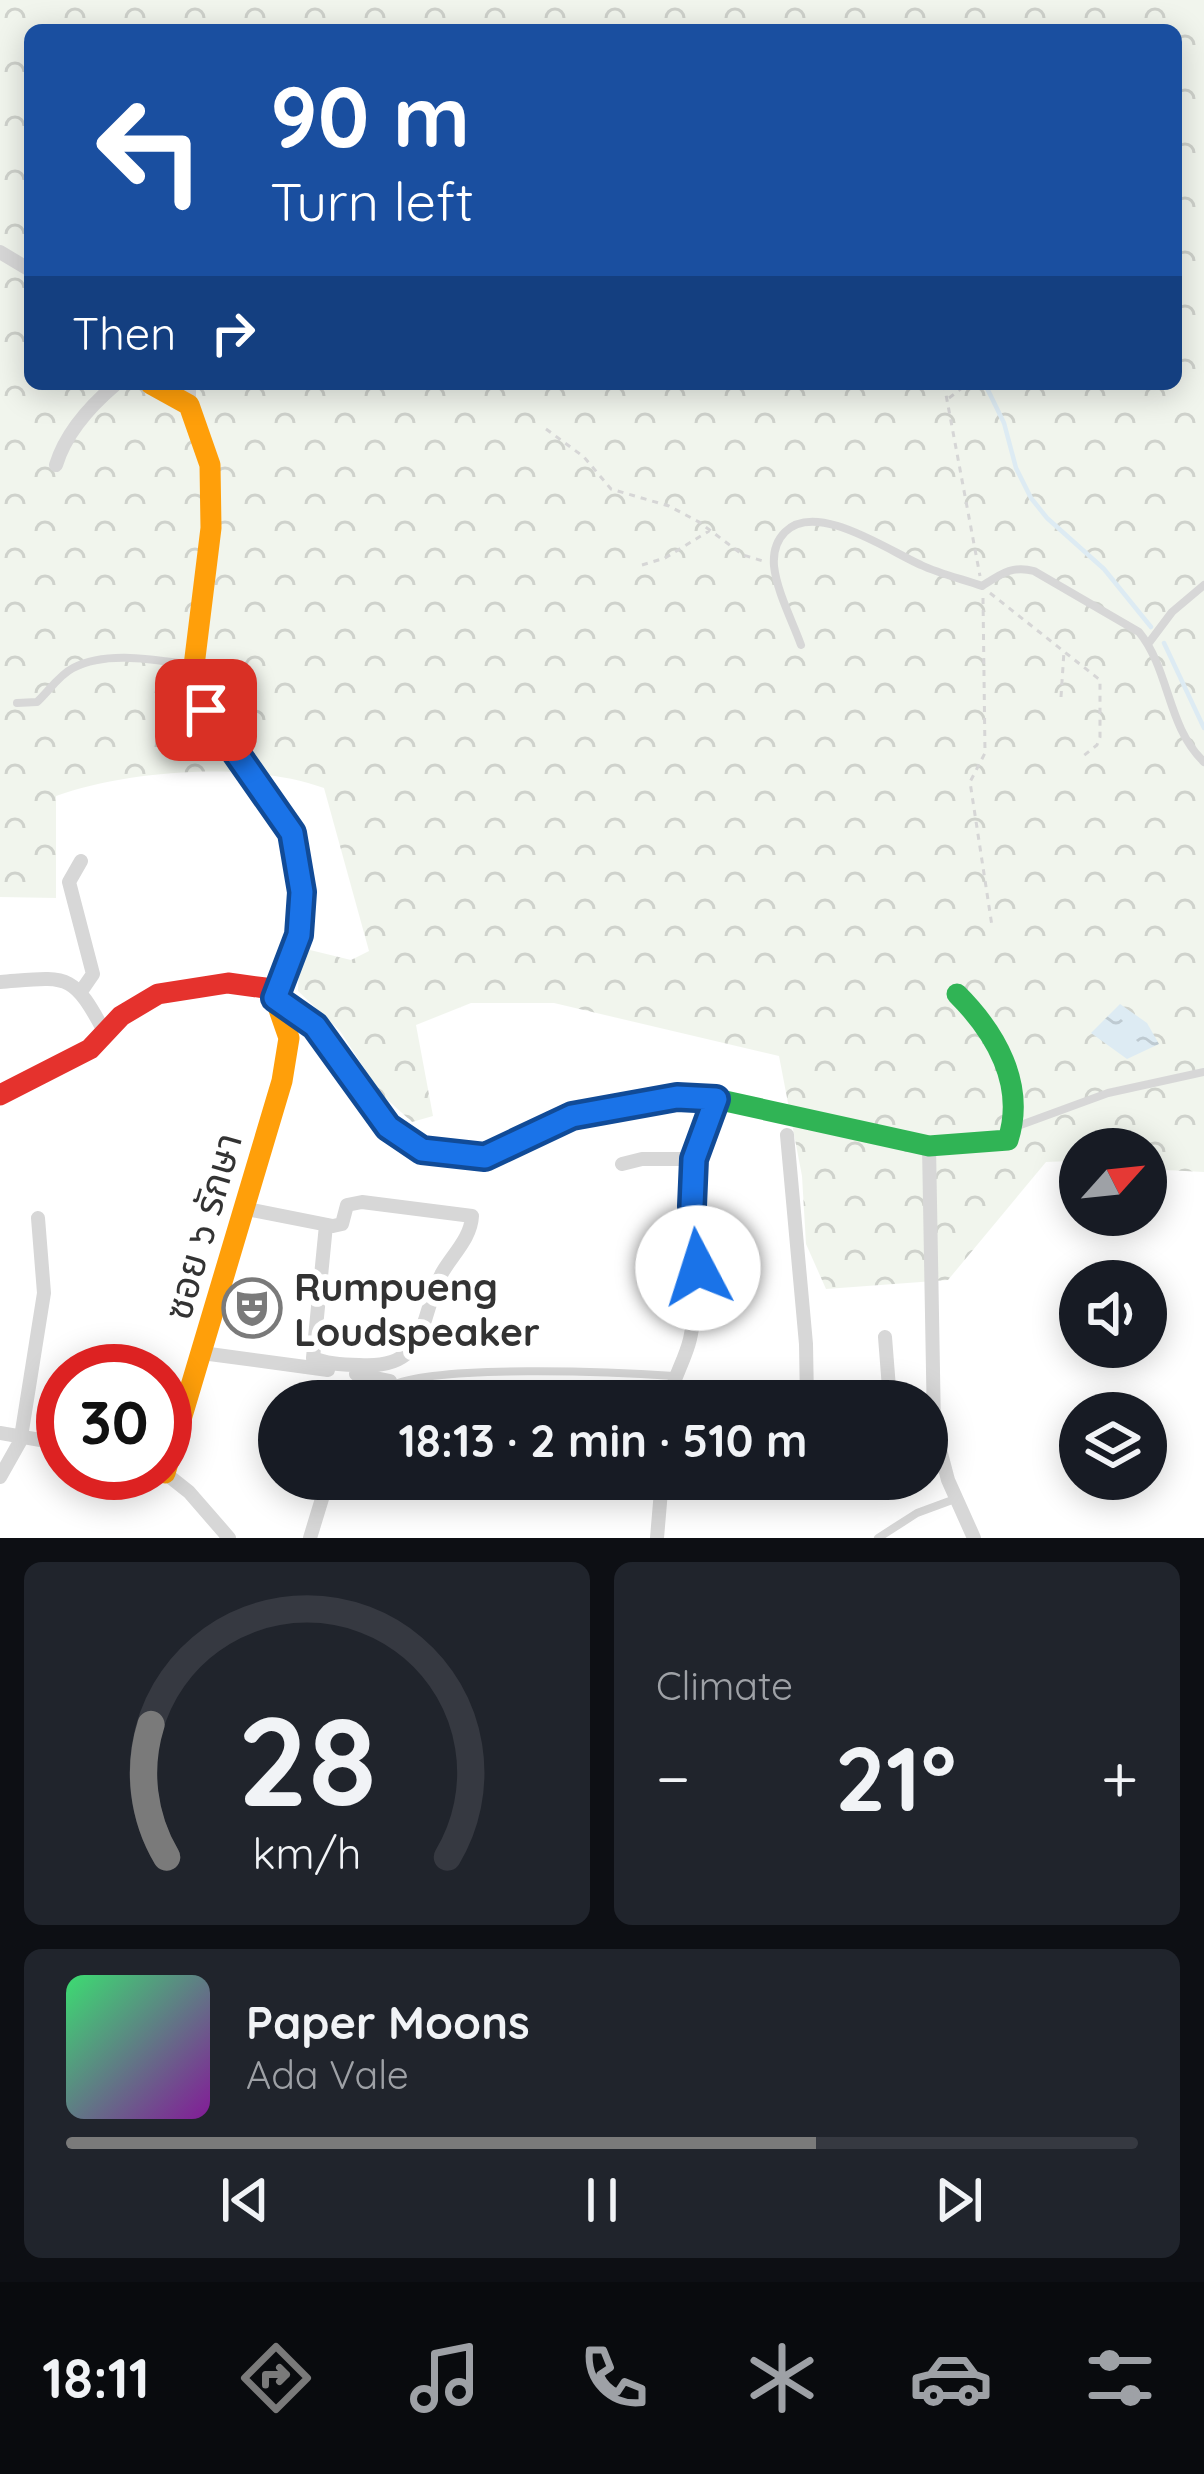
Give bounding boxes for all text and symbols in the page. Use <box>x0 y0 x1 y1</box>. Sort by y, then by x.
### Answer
text: 90 m <box>270 63 470 168</box>
icon: left <box>72 72 228 228</box>
text: Turn left <box>270 167 474 235</box>
icon: right <box>200 300 266 366</box>
text: Then <box>72 305 176 361</box>
pin <box>155 659 257 761</box>
icon: arrive <box>173 677 239 743</box>
street label: ซอย ๖ รักษา <box>152 1127 252 1325</box>
north arrow <box>1059 1128 1167 1236</box>
map controls <box>1059 1128 1167 1500</box>
position arrow <box>635 1205 761 1331</box>
button: sound <box>1059 1260 1167 1368</box>
place label: Rumpueng Loudspeaker <box>294 1262 540 1356</box>
theatre icon: Rumpueng Loudspeaker <box>221 1277 283 1339</box>
speed limit sign: 30 <box>36 1344 192 1500</box>
button: layers <box>1059 1392 1167 1500</box>
text: 18:13 · 2 min · 510 m <box>399 1412 807 1468</box>
text: Climate <box>656 1661 793 1710</box>
text: 28 <box>237 1681 377 1837</box>
text: 21° <box>835 1721 956 1834</box>
text: − <box>656 1736 690 1819</box>
text: + <box>1101 1736 1138 1819</box>
text: km/h <box>253 1825 361 1879</box>
text: Paper Moons <box>246 1994 530 2050</box>
text: Ada Vale <box>246 2050 409 2099</box>
icon: previous <box>212 2167 278 2233</box>
icon: pause <box>569 2167 635 2233</box>
icon: next <box>926 2167 992 2233</box>
icon: directions <box>234 2336 318 2420</box>
icon: music <box>403 2336 487 2420</box>
icon: phone <box>572 2336 656 2420</box>
icon: climate <box>740 2336 824 2420</box>
icon: car <box>909 2336 993 2420</box>
icon: filters <box>1078 2336 1162 2420</box>
text: 18:11 <box>42 2344 150 2412</box>

